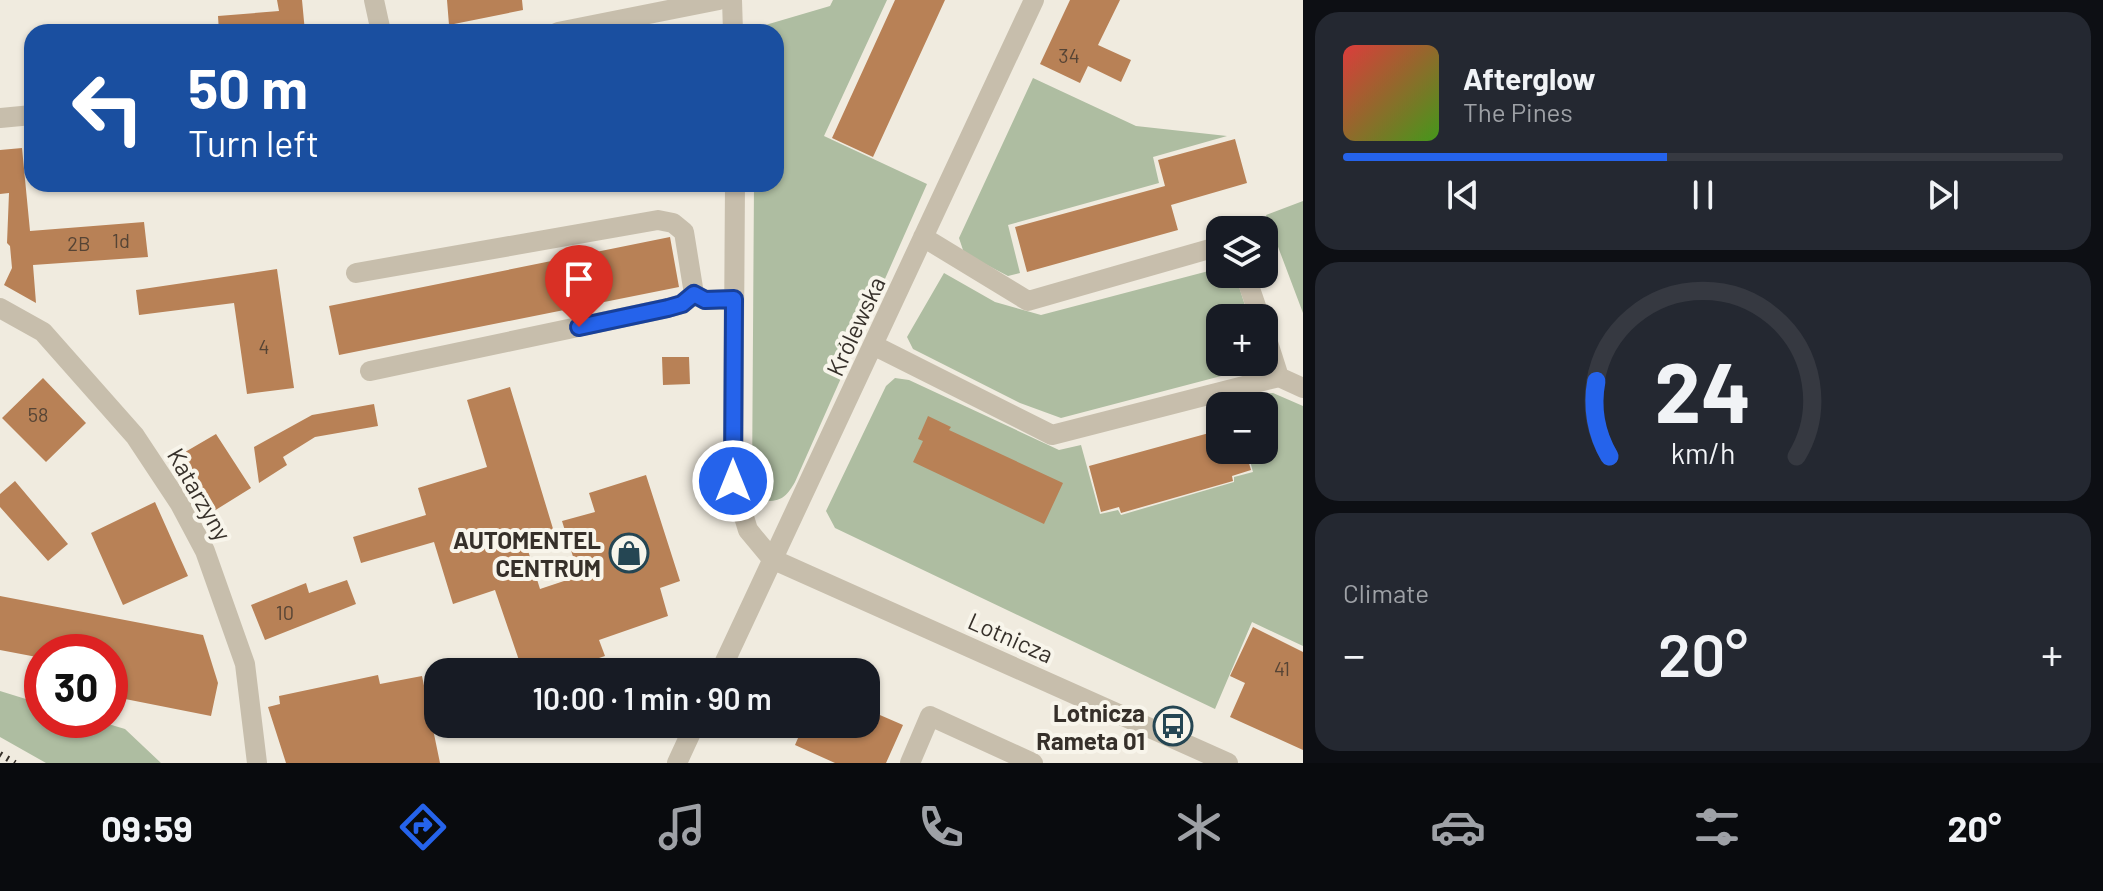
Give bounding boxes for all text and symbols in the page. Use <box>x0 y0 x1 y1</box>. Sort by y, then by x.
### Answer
house number: 34 <box>1058 43 1080 67</box>
text: 50 m <box>188 53 308 120</box>
icon: left <box>56 56 160 160</box>
text: Afterglow <box>1463 60 1596 96</box>
text: The Pines <box>1463 96 1573 127</box>
text: Turn left <box>188 121 319 164</box>
icon: previous <box>1441 173 1485 217</box>
icon: pause <box>1681 173 1725 217</box>
icon: next <box>1921 173 1965 217</box>
map controls <box>1206 216 1278 464</box>
button: layers <box>1206 216 1278 288</box>
house number: 1d <box>112 228 130 252</box>
house number: 2B <box>67 231 91 255</box>
pin <box>545 245 613 327</box>
icon: arrive <box>557 257 601 301</box>
street label: Królewska <box>819 272 891 380</box>
button: + <box>1206 304 1278 376</box>
house number: 4 <box>258 334 270 358</box>
text: 24 <box>1655 340 1751 440</box>
button: − <box>1206 392 1278 464</box>
house number: 58 <box>28 402 48 426</box>
text: km/h <box>1671 436 1735 471</box>
position arrow <box>691 439 775 523</box>
street label: Katarzyny <box>162 443 238 545</box>
place label: AUTOMENTEL CENTRUM <box>453 525 601 582</box>
shop icon: AUTOMENTEL CENTRUM <box>608 532 650 574</box>
text: Climate <box>1343 577 1429 608</box>
house number: 10 <box>276 600 294 624</box>
street label: Lotnicza <box>964 605 1058 669</box>
text: 20° <box>1658 617 1748 689</box>
text: − <box>1343 627 1365 680</box>
text: + <box>2041 627 2063 680</box>
speed limit sign: 30 <box>24 634 128 738</box>
house number: 41 <box>1274 656 1290 680</box>
text: 10:00 · 1 min · 90 m <box>532 680 772 716</box>
place label: Lotnicza Rameta 01 <box>1036 698 1145 755</box>
bus stop icon: Lotnicza Rameta 01 <box>1152 705 1194 747</box>
icon: directions <box>395 799 451 855</box>
icon: music <box>654 799 710 855</box>
icon: phone <box>913 799 969 855</box>
icon: climate <box>1171 799 1227 855</box>
icon: car <box>1430 799 1486 855</box>
icon: filters <box>1689 799 1745 855</box>
text: 09:59 <box>101 806 193 849</box>
text: 20° <box>1947 806 2002 849</box>

